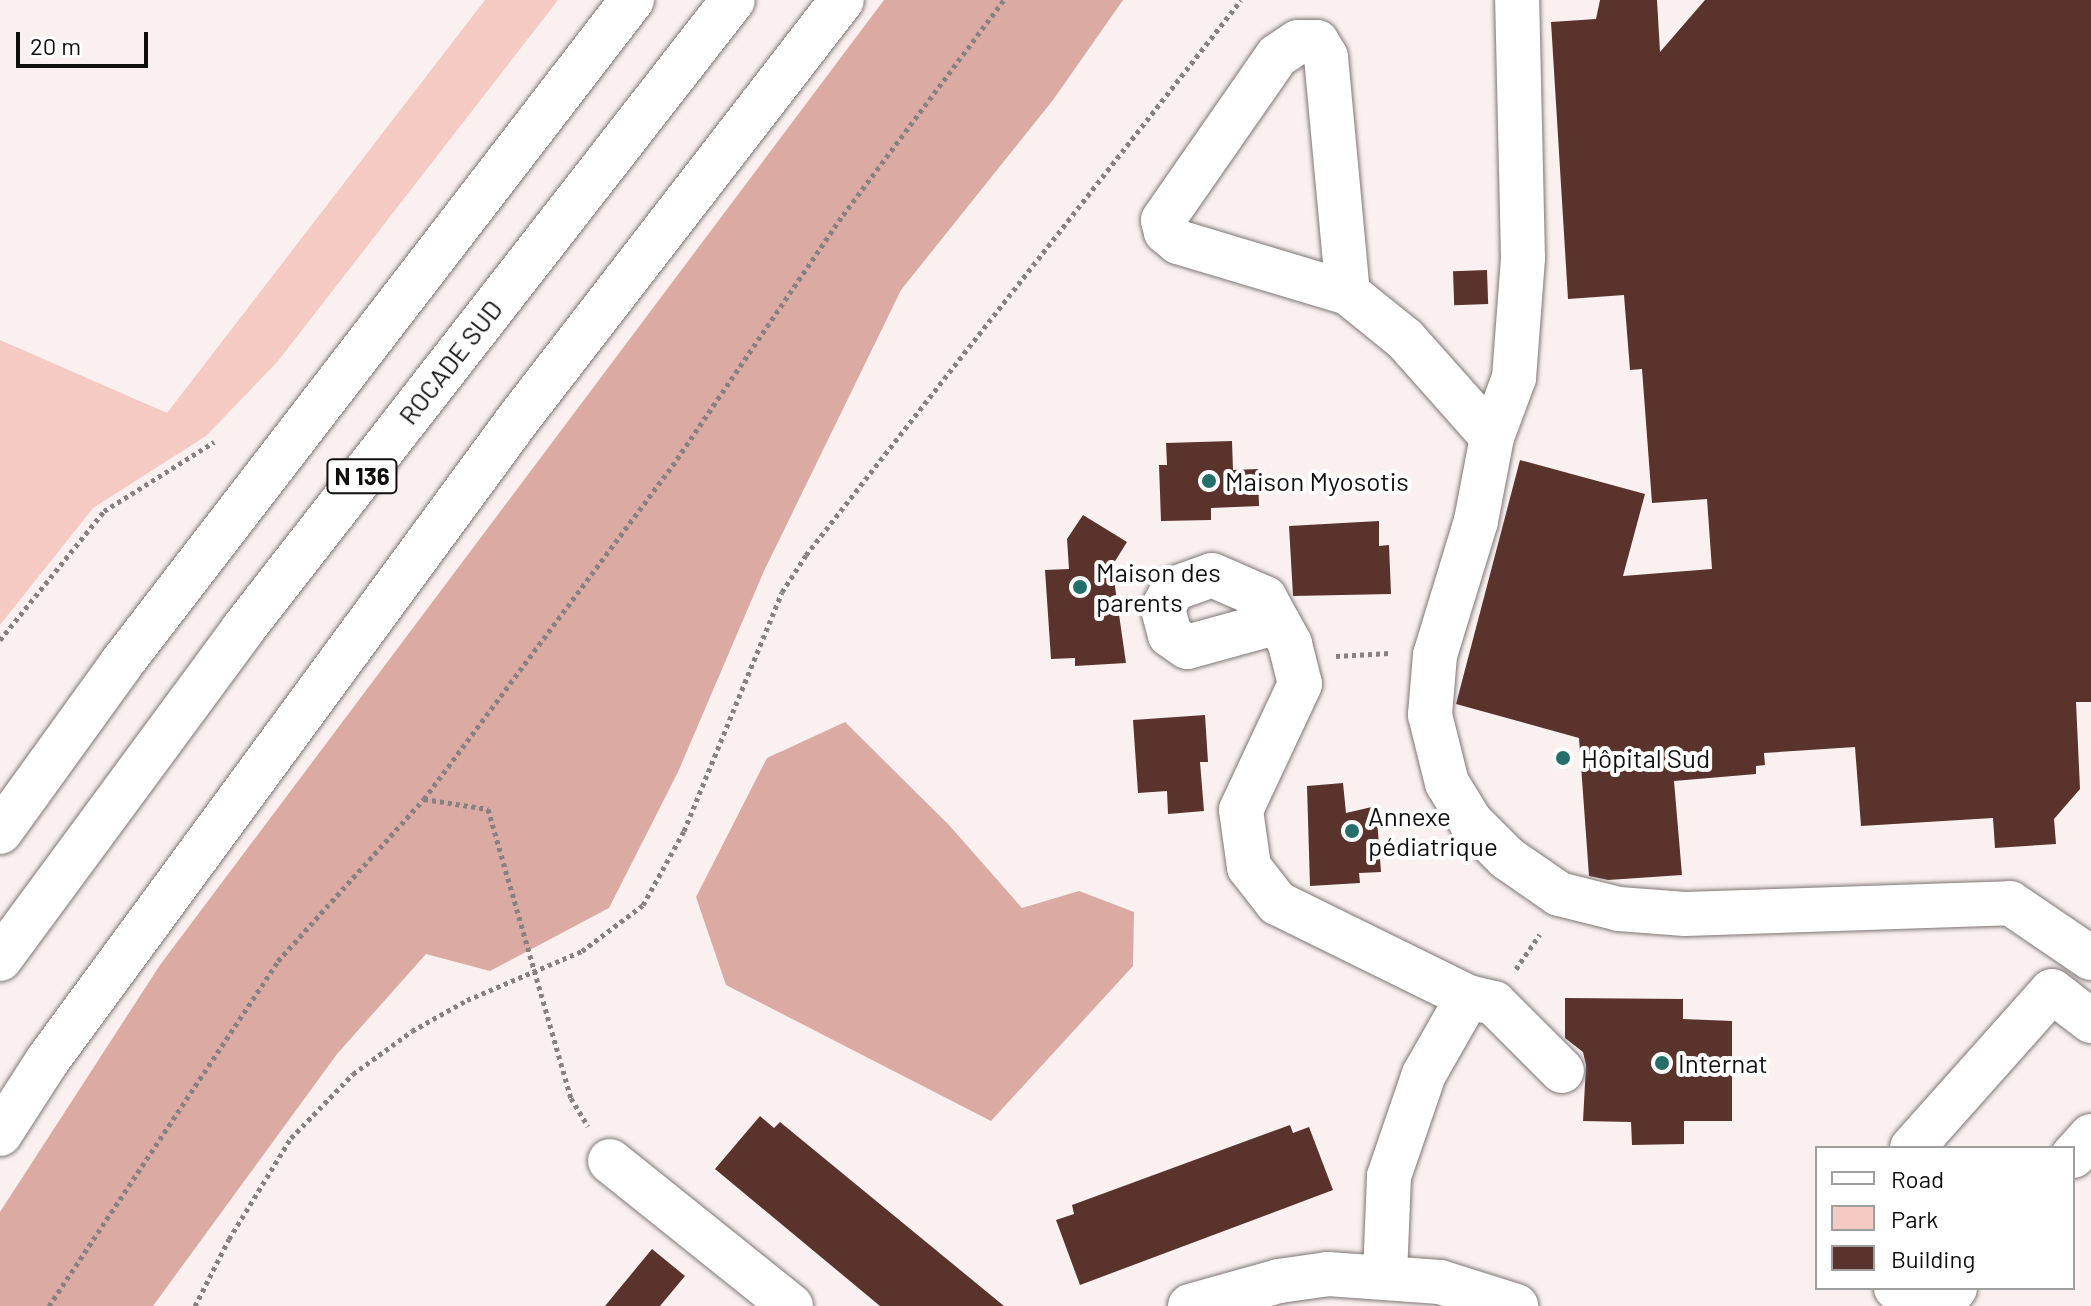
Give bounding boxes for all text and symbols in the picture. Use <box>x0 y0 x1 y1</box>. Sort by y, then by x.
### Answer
scale bar <box>20 16 152 66</box>
text: 20 m <box>30 31 81 60</box>
street label: ROCADE SUD <box>392 294 508 430</box>
road number: N 136 <box>326 456 398 496</box>
place label: Maison Myosotis <box>1225 465 1409 497</box>
marker: Maison Myosotis <box>1200 472 1218 490</box>
place label: Maison des parents <box>1096 556 1221 618</box>
marker: Maison des parents <box>1071 578 1089 596</box>
place label: Hôpital Sud <box>1581 742 1710 774</box>
marker: Hôpital Sud <box>1552 747 1574 769</box>
place label: Annexe pédiatrique <box>1368 800 1498 862</box>
marker: Annexe pédiatrique <box>1343 822 1361 840</box>
place label: Internat <box>1678 1047 1768 1079</box>
marker: Internat <box>1653 1054 1671 1072</box>
legend <box>1815 1146 2075 1290</box>
text: Road <box>1891 1164 1944 1193</box>
text: Park <box>1891 1204 1938 1233</box>
text: Building <box>1891 1244 1975 1273</box>

